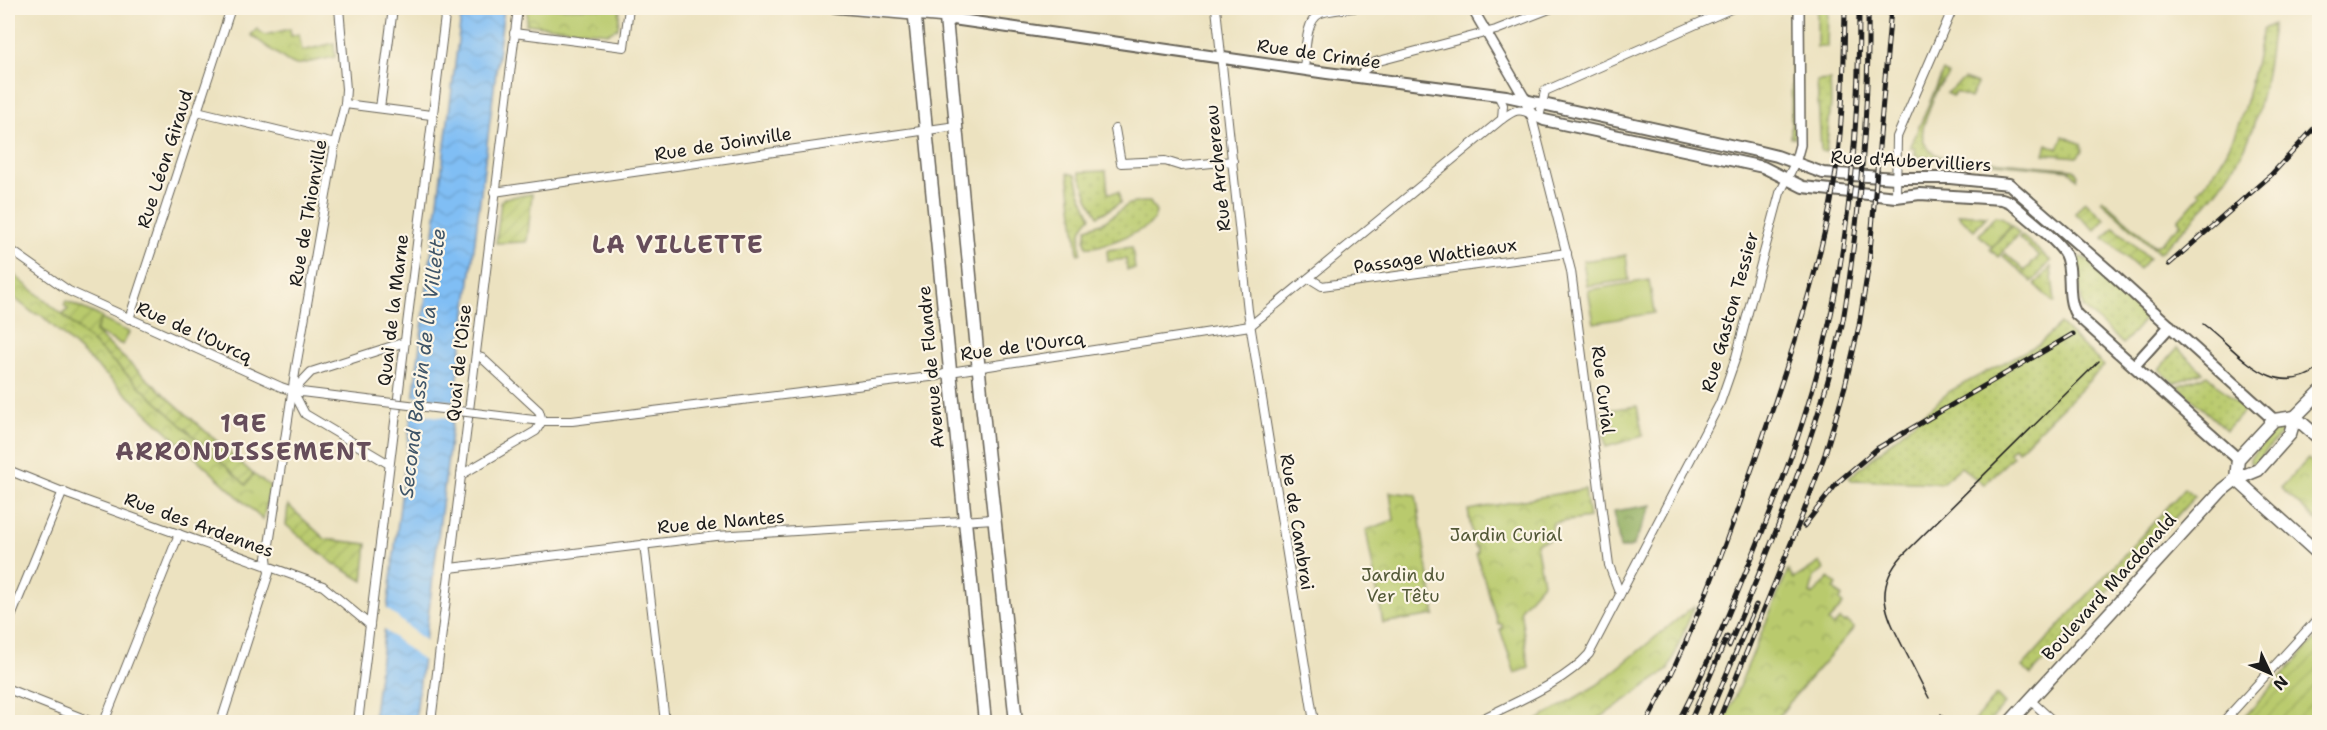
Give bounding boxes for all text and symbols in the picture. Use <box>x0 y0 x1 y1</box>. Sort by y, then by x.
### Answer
street label: Rue de Crimée <box>1255 33 1383 75</box>
street label: Rue Léon Giraud <box>131 87 199 231</box>
street label: Rue Archereau <box>1199 103 1237 233</box>
street label: Rue de Joinville <box>653 121 793 167</box>
street label: Rue de Thionville <box>283 137 333 289</box>
street label: Rue d'Aubervilliers <box>1830 145 1992 177</box>
water label: Second Bassin de la Villette <box>393 227 451 499</box>
district label: LA VILLETTE <box>592 229 764 261</box>
street label: Rue Gaston Tessier <box>1696 229 1764 395</box>
street label: Quai de la Marne <box>372 233 414 387</box>
street label: Passage Wattieaux <box>1352 233 1518 279</box>
street label: Avenue de Flandre <box>912 285 950 449</box>
street label: Rue de l'Ourcq <box>132 296 257 369</box>
street label: Quai de l'Oise <box>441 303 477 423</box>
street label: Rue de l'Ourcq <box>959 325 1087 367</box>
street label: Rue Curial <box>1586 345 1620 436</box>
district label: 19E ARRONDISSEMENT <box>115 408 373 468</box>
street label: Rue de Cambrai <box>1274 452 1320 592</box>
street label: Rue des Ardennes <box>121 487 277 563</box>
street label: Rue de Nantes <box>656 504 786 540</box>
street label: Boulevard Macdonald <box>2036 508 2182 666</box>
park label: Jardin Curial <box>1450 523 1563 547</box>
park label: Jardin du Ver Têtu <box>1361 563 1445 608</box>
north arrow <box>2240 643 2300 703</box>
text: N <box>2268 671 2292 695</box>

